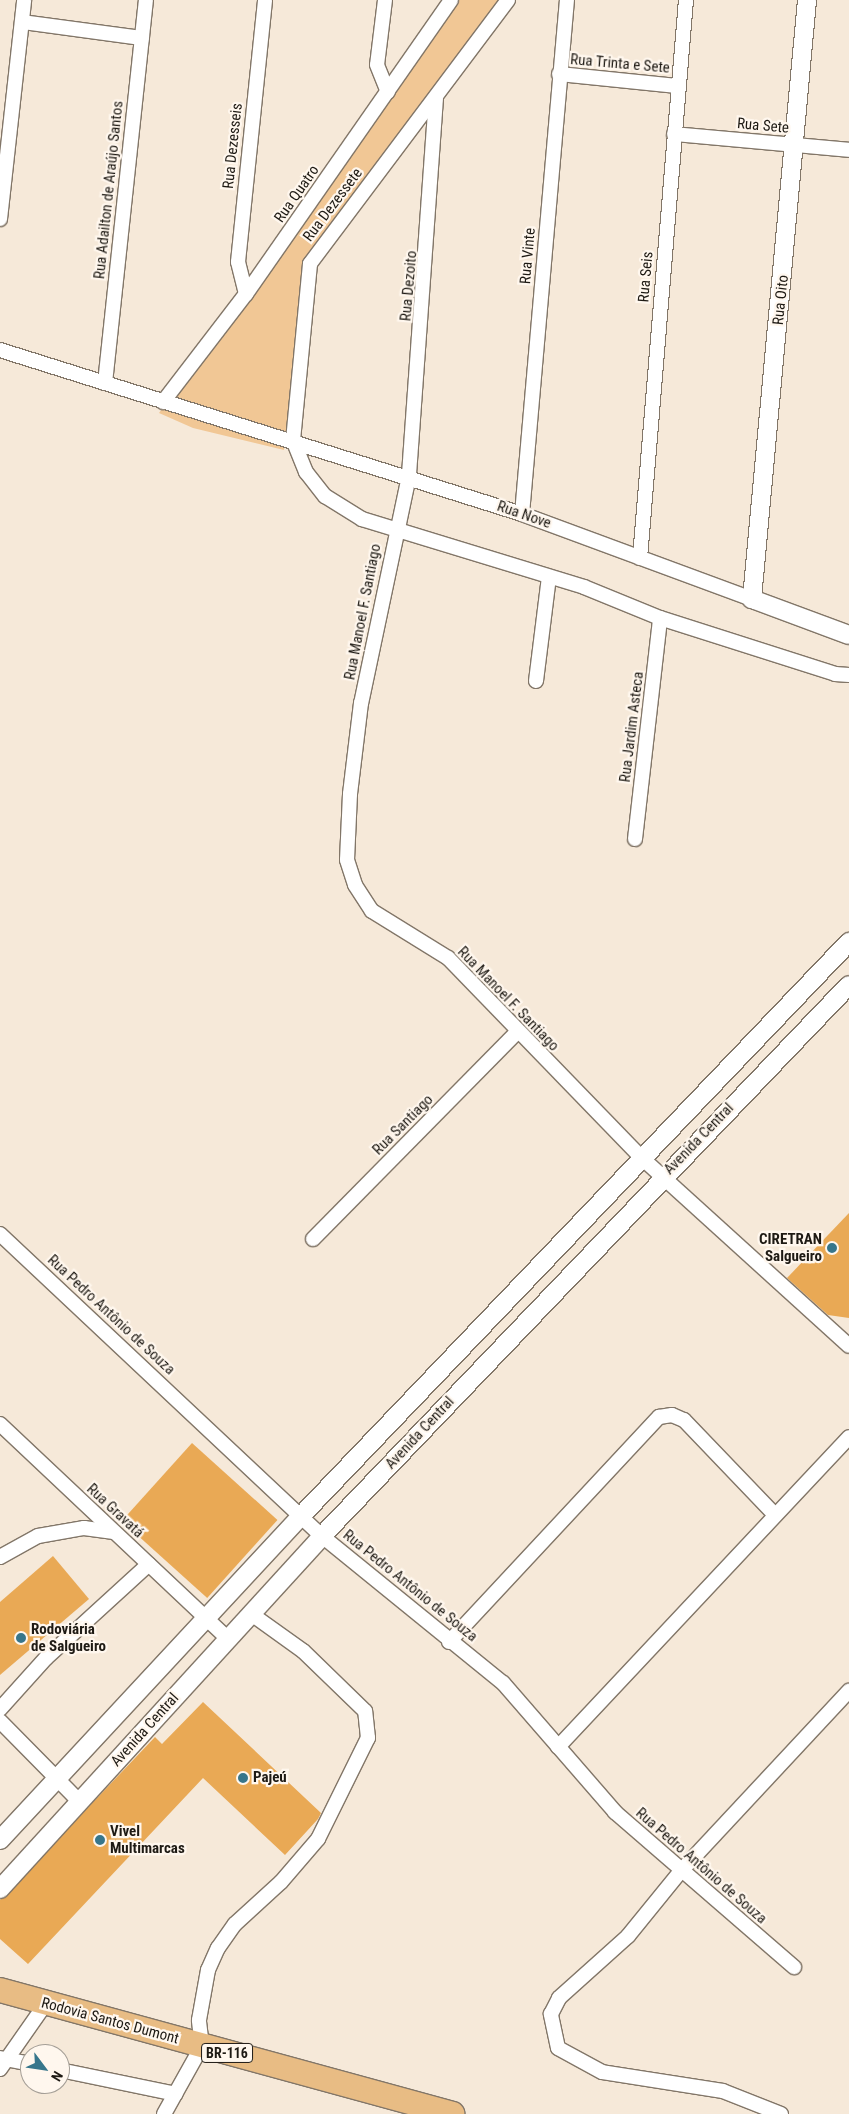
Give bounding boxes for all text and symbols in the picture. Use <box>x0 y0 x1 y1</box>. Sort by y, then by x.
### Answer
street label: Rua Trinta e Sete <box>569 51 671 77</box>
street label: Rua Adailton de Araújo Santos <box>91 100 127 280</box>
street label: Rua Dezesseis <box>220 102 246 190</box>
street label: Rua Sete <box>736 115 790 137</box>
street label: Rua Quatro <box>271 162 323 226</box>
street label: Rua Dezessete <box>300 165 366 245</box>
street label: Rua Vinte <box>517 227 539 285</box>
street label: Rua Dezoito <box>397 250 421 322</box>
street label: Rua Seis <box>635 251 657 303</box>
street label: Rua Oito <box>769 274 793 326</box>
street label: Rua Nove <box>495 497 553 533</box>
street label: Rua Manoel F. Santiago <box>341 542 385 682</box>
street label: Rua Jardim Asteca <box>616 671 648 783</box>
street label: Rua Manoel F. Santiago <box>454 943 562 1055</box>
street label: Rua Santiago <box>369 1091 437 1159</box>
street label: Avenida Central <box>660 1099 738 1179</box>
place label: CIRETRAN Salgueiro <box>759 1230 822 1265</box>
marker: CIRETRAN Salgueiro <box>826 1242 838 1254</box>
street label: Rua Pedro Antônio de Souza <box>44 1251 178 1379</box>
street label: Avenida Central <box>382 1393 458 1473</box>
street label: Rua Gravatá <box>83 1480 147 1542</box>
street label: Rua Pedro Antônio de Souza <box>339 1526 481 1646</box>
place label: Rodoviária de Salgueiro <box>31 1620 106 1655</box>
marker: Rodoviária de Salgueiro <box>15 1632 27 1644</box>
street label: Avenida Central <box>107 1690 183 1770</box>
place label: Pajeú <box>253 1769 287 1787</box>
marker: Pajeú <box>237 1772 249 1784</box>
street label: Rua Pedro Antônio de Souza <box>632 1804 770 1928</box>
place label: Vivel Multimarcas <box>110 1822 185 1857</box>
marker: Vivel Multimarcas <box>94 1834 106 1846</box>
street label: Rodovia Santos Dumont <box>39 1994 181 2048</box>
road number: BR-116 <box>201 2042 253 2064</box>
north arrow <box>20 2044 70 2094</box>
text: N <box>48 2068 66 2084</box>

